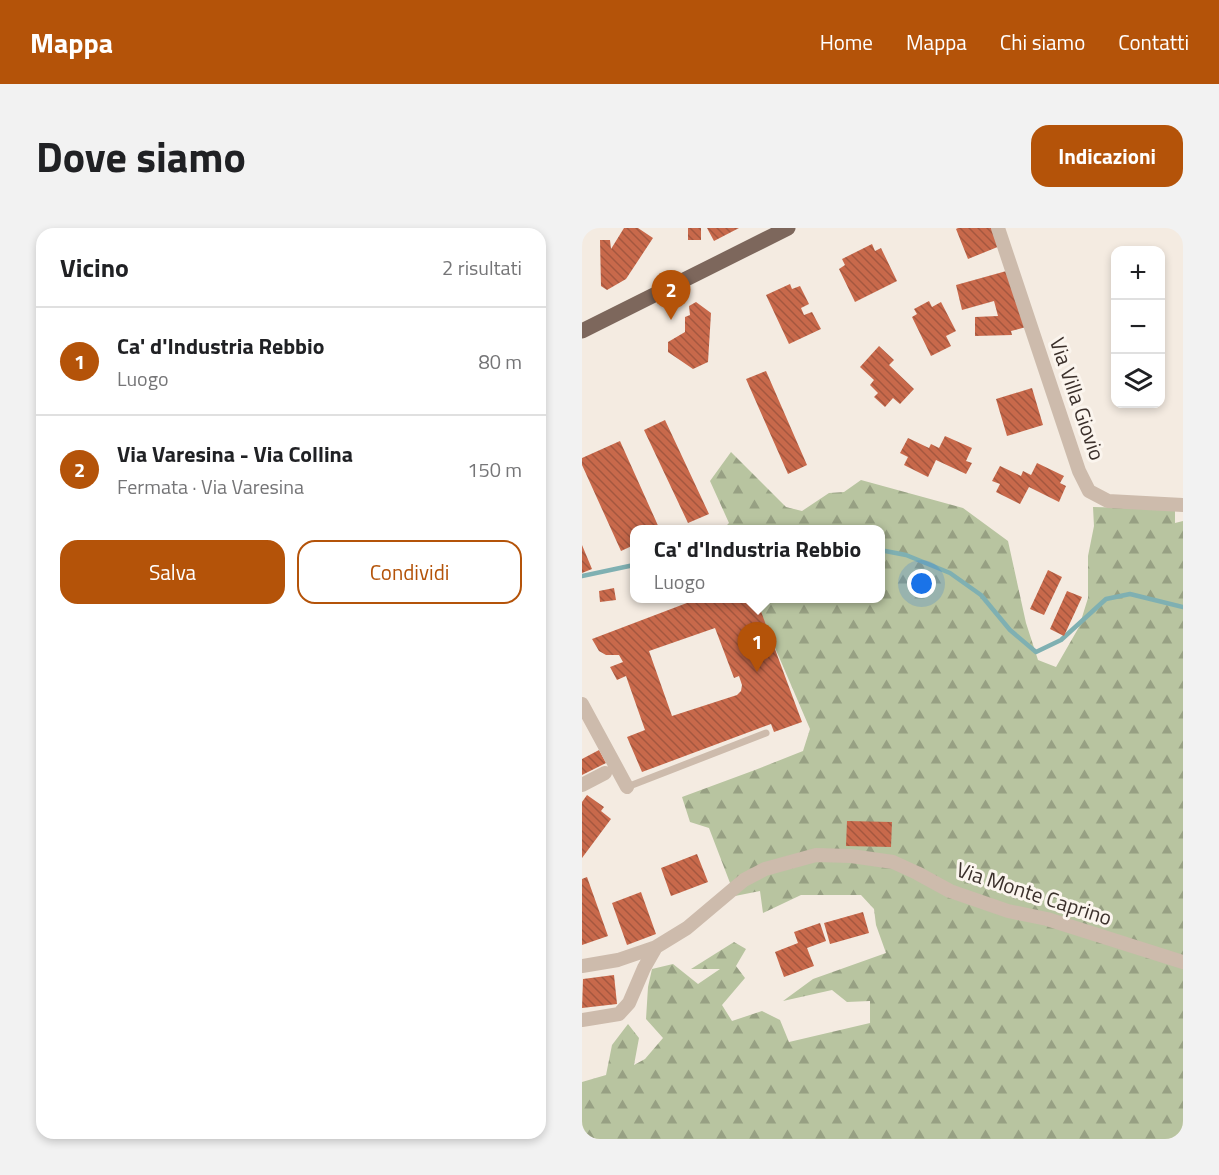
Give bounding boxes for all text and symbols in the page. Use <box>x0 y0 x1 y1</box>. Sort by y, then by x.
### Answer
text: Mappa <box>30 21 113 64</box>
text: Home <box>820 26 873 58</box>
text: Mappa <box>906 26 967 58</box>
text: Chi siamo <box>1000 26 1085 58</box>
text: Contatti <box>1118 26 1189 58</box>
text: Dove siamo <box>36 124 246 188</box>
button: Indicazioni <box>1031 125 1183 187</box>
map controls <box>1111 246 1165 408</box>
button: + <box>1111 246 1165 300</box>
text: Vicino <box>60 248 129 287</box>
text: 2 risultati <box>442 252 522 283</box>
pin: 2 <box>652 270 691 320</box>
button: − <box>1111 300 1165 354</box>
text: Ca' d'Industria Rebbio <box>117 329 324 363</box>
street label: Via Villa Giovio <box>1042 333 1114 464</box>
text: 1 <box>74 346 85 377</box>
text: 80 m <box>478 346 522 377</box>
button: layers <box>1111 354 1165 408</box>
text: Luogo <box>117 363 169 394</box>
text: Via Varesina - Via Collina <box>117 437 353 471</box>
text: 2 <box>74 454 85 485</box>
text: 150 m <box>467 454 522 485</box>
text: Fermata · Via Varesina <box>117 471 304 502</box>
popup <box>630 525 885 603</box>
text: Ca' d'Industria Rebbio <box>654 532 861 566</box>
button: Salva <box>60 540 285 604</box>
button: Condividi <box>297 540 522 604</box>
text: Luogo <box>654 566 705 597</box>
your location <box>907 569 936 598</box>
pin: 1 <box>738 622 777 672</box>
street label: Via Monte Caprino <box>953 853 1116 933</box>

